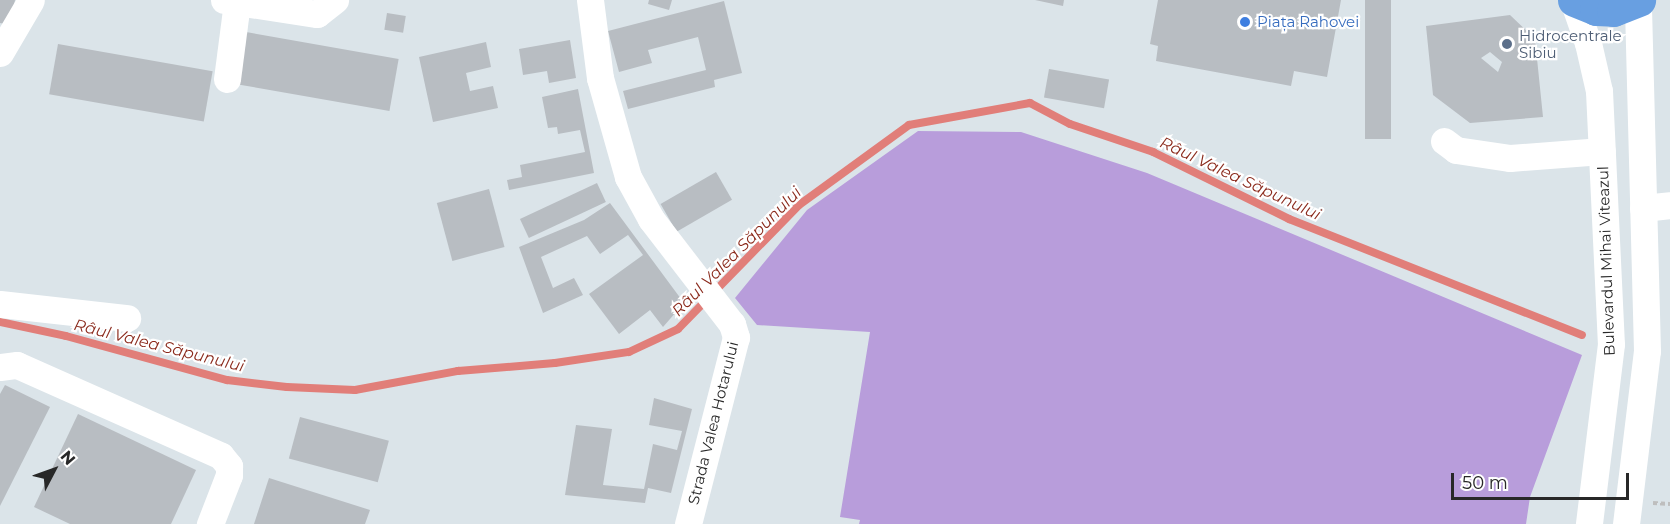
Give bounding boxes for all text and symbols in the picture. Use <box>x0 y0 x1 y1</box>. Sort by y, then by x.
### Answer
place label: Piața Rahovei <box>1257 13 1359 31</box>
marker: Piața Rahovei <box>1238 15 1252 29</box>
place label: Hidrocentrale Sibiu <box>1519 26 1622 61</box>
marker: Hidrocentrale Sibiu <box>1500 37 1514 51</box>
water label: Râul Valea Săpunului <box>1157 133 1323 225</box>
street label: Bulevardul Mihai Viteazul <box>1594 166 1618 356</box>
water label: Râul Valea Săpunului <box>668 183 806 321</box>
water label: Râul Valea Săpunului <box>72 316 246 376</box>
street label: Strada Valea Hotarului <box>684 340 742 506</box>
north arrow <box>24 440 84 500</box>
text: N <box>57 447 79 469</box>
scale bar <box>1454 461 1632 499</box>
text: 50 m <box>1462 472 1508 494</box>

